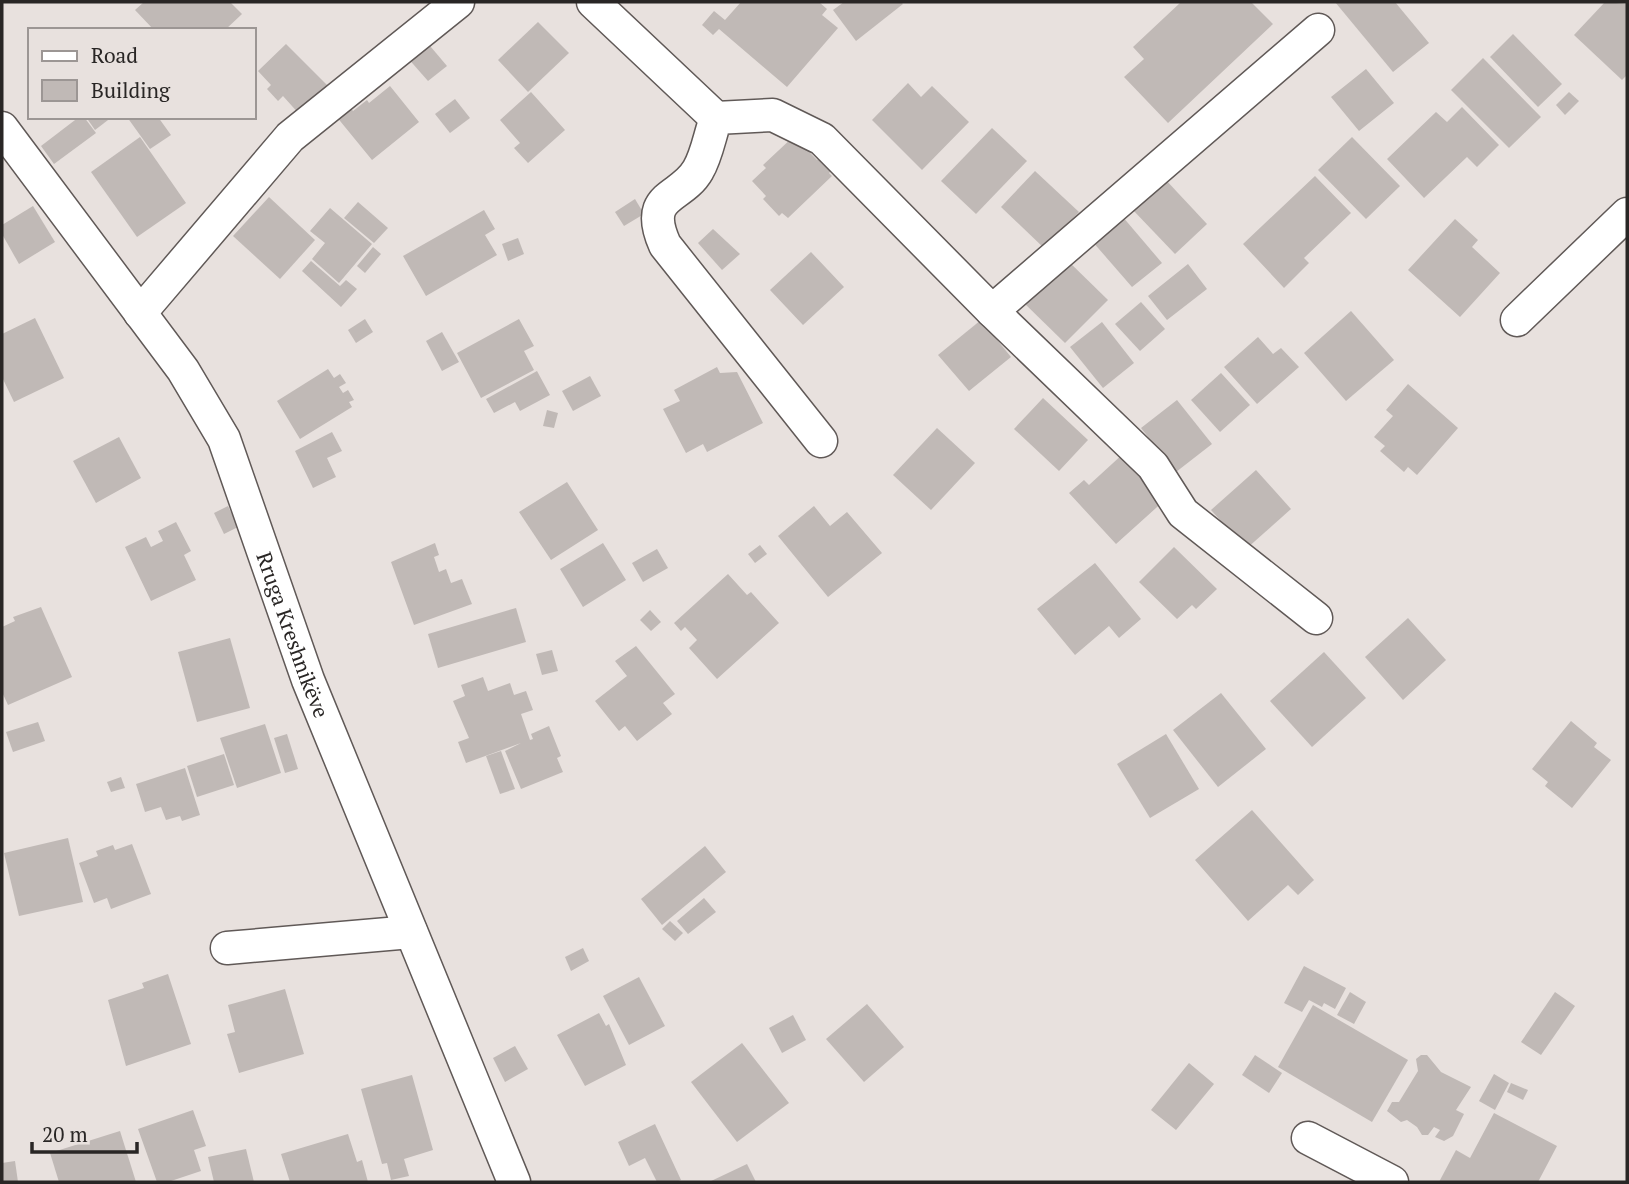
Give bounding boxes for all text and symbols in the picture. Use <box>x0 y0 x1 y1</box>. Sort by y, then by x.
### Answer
legend <box>28 28 256 119</box>
text: Road <box>91 41 138 69</box>
text: Building <box>91 76 171 104</box>
street label: Rruga Kreshnikëve <box>250 548 336 722</box>
scale bar <box>32 1110 136 1154</box>
text: 20 m <box>42 1120 88 1148</box>

